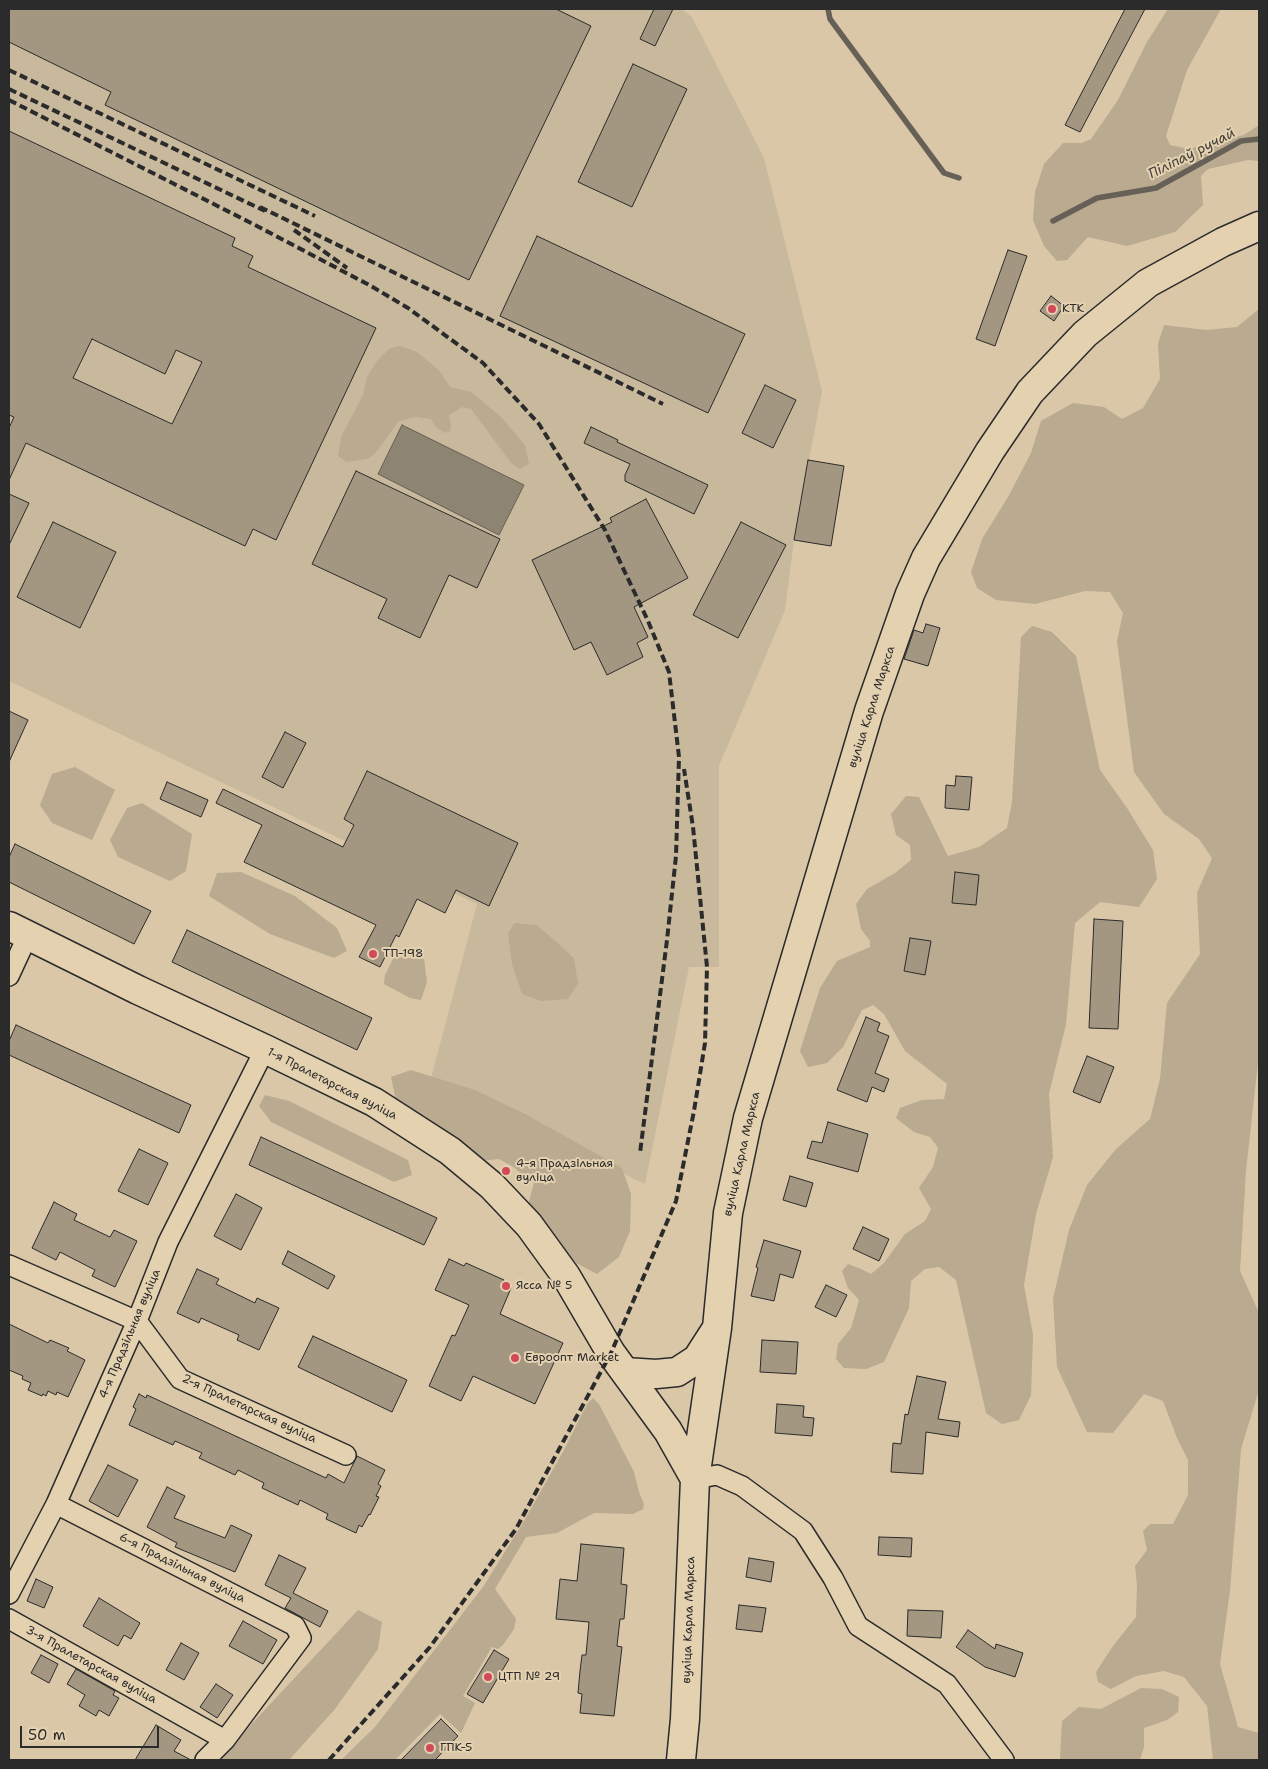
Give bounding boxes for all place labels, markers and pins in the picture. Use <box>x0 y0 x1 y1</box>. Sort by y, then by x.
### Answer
place label: КТК <box>1062 302 1084 316</box>
marker: КТК <box>1046 303 1058 315</box>
place label: ТП-198 <box>383 947 423 961</box>
marker: ТП-198 <box>367 948 379 960</box>
place label: 4-я Прадзільная вуліца <box>516 1157 613 1185</box>
marker: 4-я Прадзільная вуліца <box>500 1165 512 1177</box>
place label: Ясса № 5 <box>516 1279 572 1293</box>
marker: Ясса № 5 <box>500 1280 512 1292</box>
place label: Евроопт Market <box>525 1351 619 1365</box>
marker: Евроопт Market <box>509 1352 521 1364</box>
place label: ЦТП № 29 <box>498 1670 560 1684</box>
marker: ЦТП № 29 <box>482 1671 494 1683</box>
place label: ГПК-5 <box>440 1741 472 1755</box>
marker: ГПК-5 <box>424 1742 436 1754</box>

